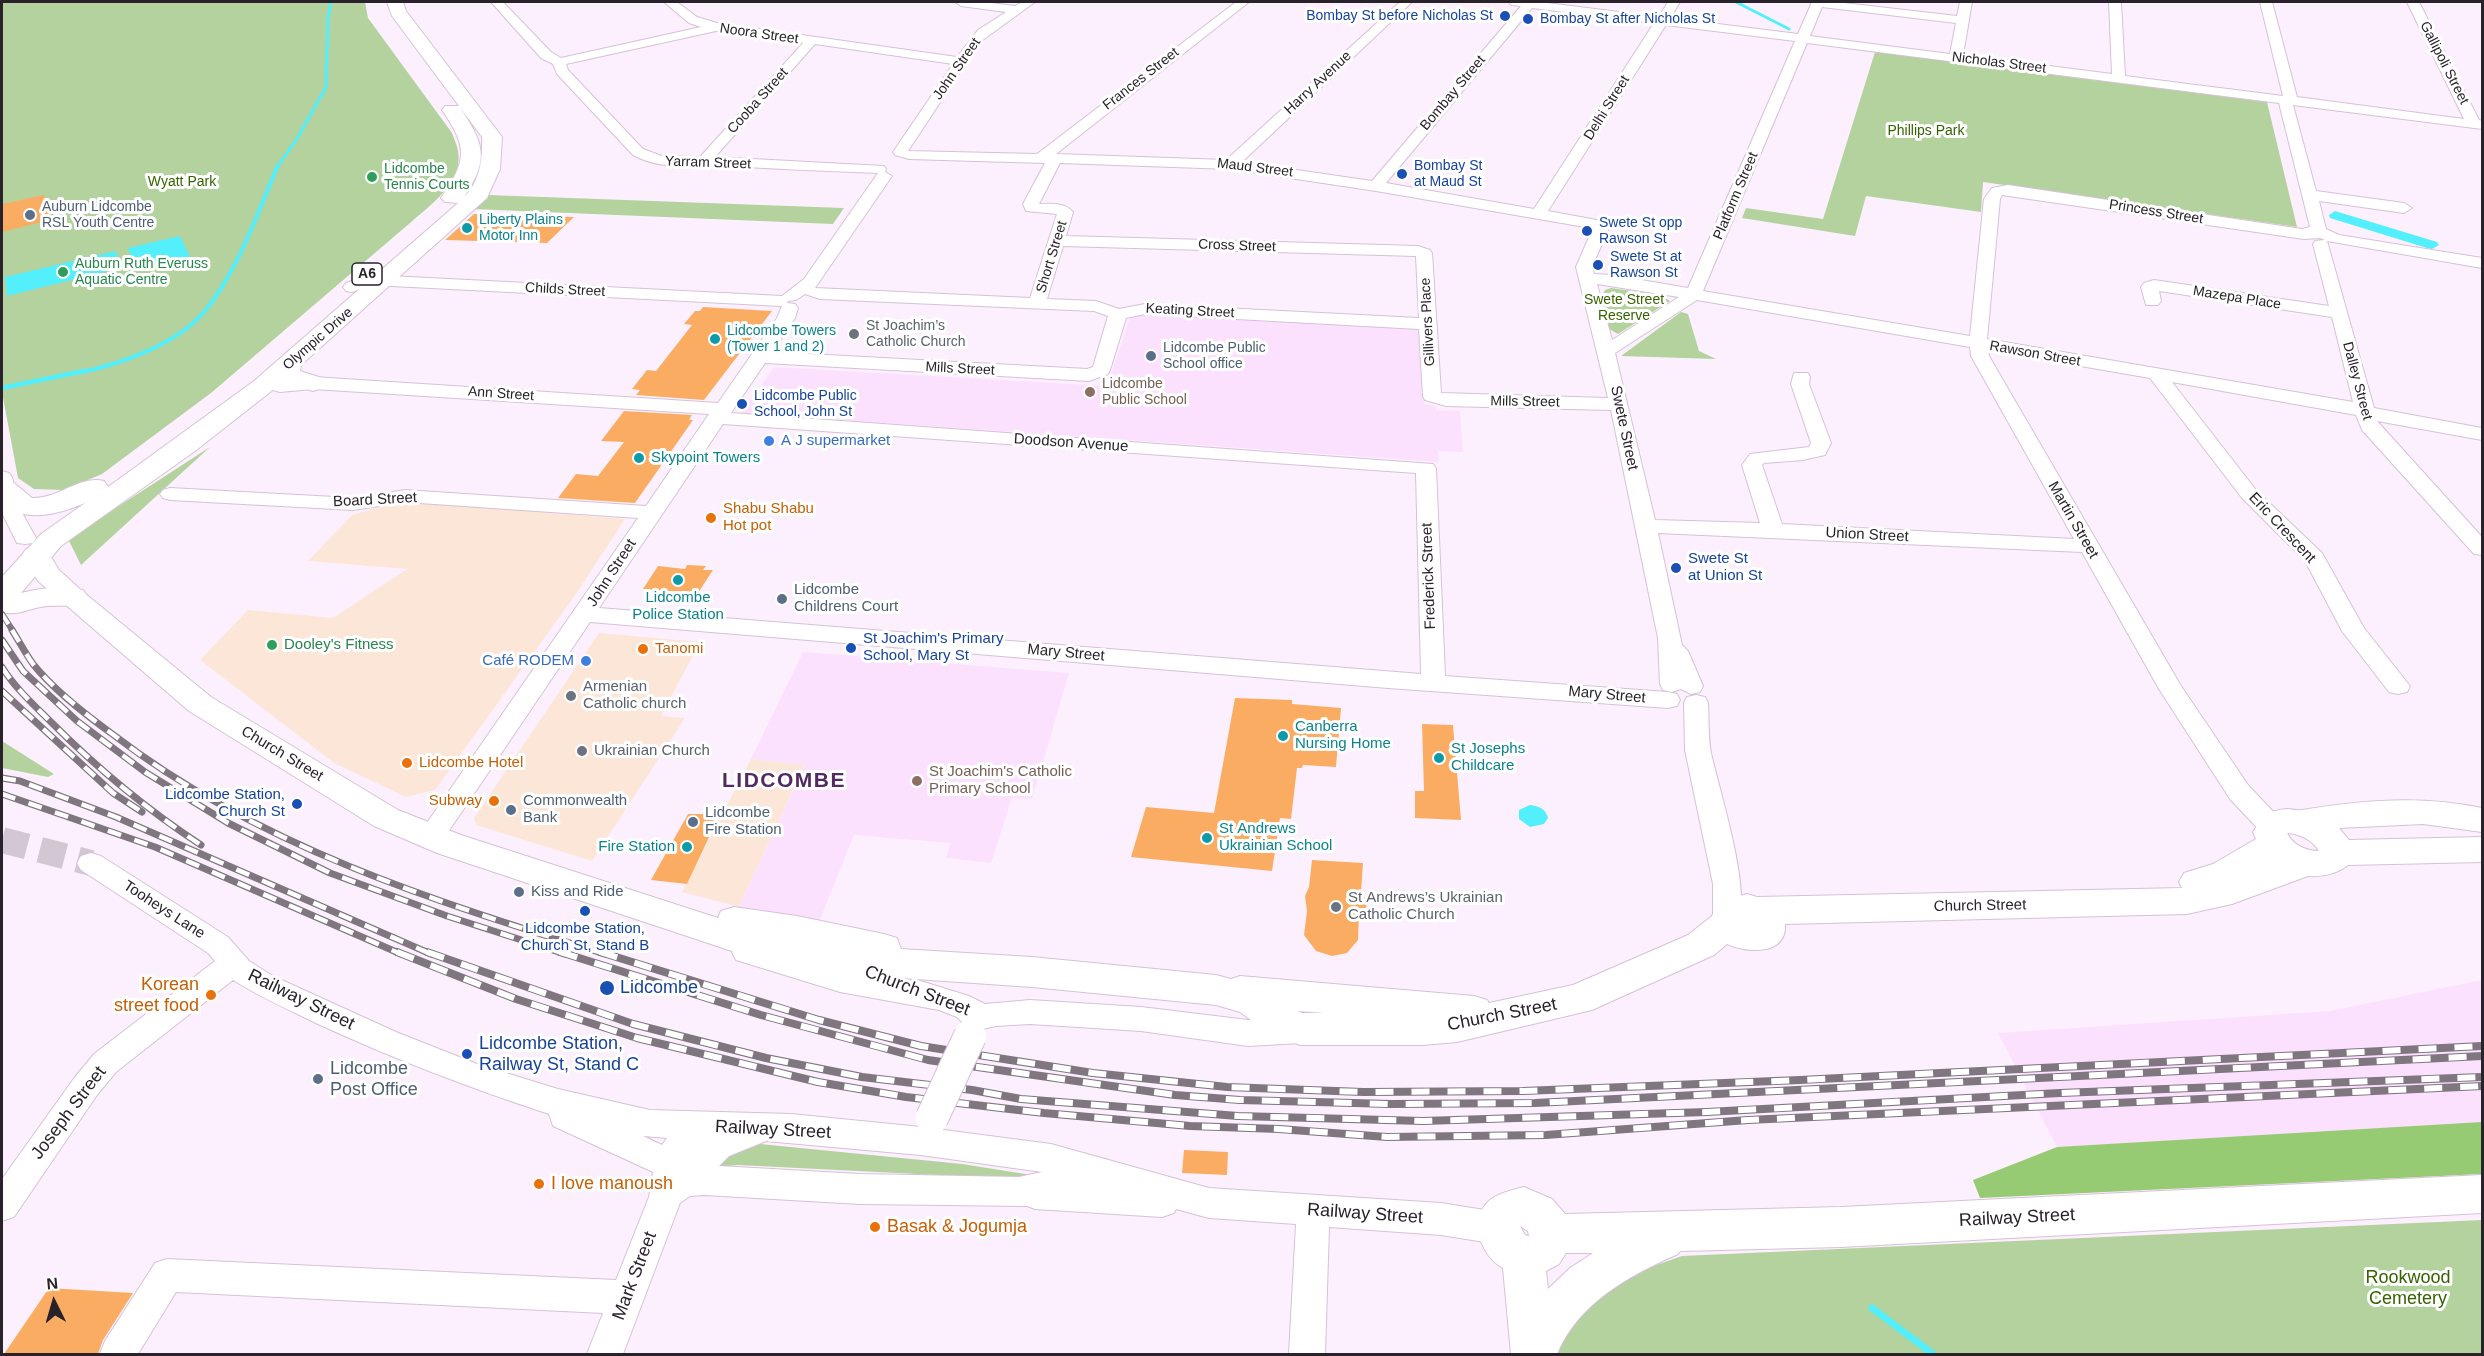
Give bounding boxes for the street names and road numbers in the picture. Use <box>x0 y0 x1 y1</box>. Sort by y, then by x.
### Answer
street label: Gallipoli Street <box>2416 19 2472 107</box>
street label: Noora Street <box>719 20 799 48</box>
street label: John Street <box>930 35 984 103</box>
street label: Frances Street <box>1100 44 1182 114</box>
street label: Harry Avenue <box>1281 48 1355 118</box>
street label: Nicholas Street <box>1951 49 2047 77</box>
street label: Bombay Street <box>1417 52 1489 134</box>
street label: Cooba Street <box>724 65 792 137</box>
street label: Delhi Street <box>1580 73 1634 143</box>
street label: Platform Street <box>1710 150 1762 242</box>
street label: Yarram Street <box>665 153 751 173</box>
street label: Maud Street <box>1216 155 1294 181</box>
street label: Princess Street <box>2108 196 2204 228</box>
street label: Short Street <box>1033 219 1071 295</box>
street label: Cross Street <box>1198 236 1276 256</box>
road number: A6 <box>352 263 382 285</box>
street label: Gillivers Place <box>1417 277 1439 367</box>
street label: Childs Street <box>525 280 605 300</box>
street label: Mazepa Place <box>2192 283 2282 313</box>
street label: Keating Street <box>1145 300 1235 322</box>
street label: Olympic Drive <box>280 304 356 374</box>
street label: Rawson Street <box>1988 338 2082 370</box>
street label: Dalley Street <box>2339 340 2375 422</box>
street label: Mills Street <box>925 359 995 379</box>
street label: Ann Street <box>467 383 535 405</box>
street label: Swete Street <box>1606 384 1642 472</box>
street label: Mills Street <box>1490 393 1560 411</box>
street label: Doodson Avenue <box>1013 430 1129 456</box>
street label: Martin Street <box>2044 478 2102 562</box>
street label: Board Street <box>332 489 418 511</box>
street label: Eric Crescent <box>2245 489 2319 567</box>
street label: Frederick Street <box>1418 522 1440 630</box>
street label: Union Street <box>1825 524 1909 546</box>
street label: John Street <box>584 536 640 610</box>
street label: Mary Street <box>1027 641 1105 665</box>
street label: Mary Street <box>1568 683 1646 707</box>
street label: Church Street <box>238 722 326 786</box>
street label: Tooheys Lane <box>120 877 208 943</box>
street label: Church Street <box>1934 896 2026 916</box>
street label: Church Street <box>861 961 973 1021</box>
street label: Railway Street <box>244 965 358 1035</box>
street label: Church Street <box>1445 994 1559 1036</box>
street label: Joseph Street <box>27 1062 111 1164</box>
street label: Railway Street <box>714 1116 832 1144</box>
street label: Railway Street <box>1306 1199 1424 1229</box>
street label: Railway Street <box>1958 1204 2076 1232</box>
street label: Mark Street <box>608 1229 662 1323</box>

